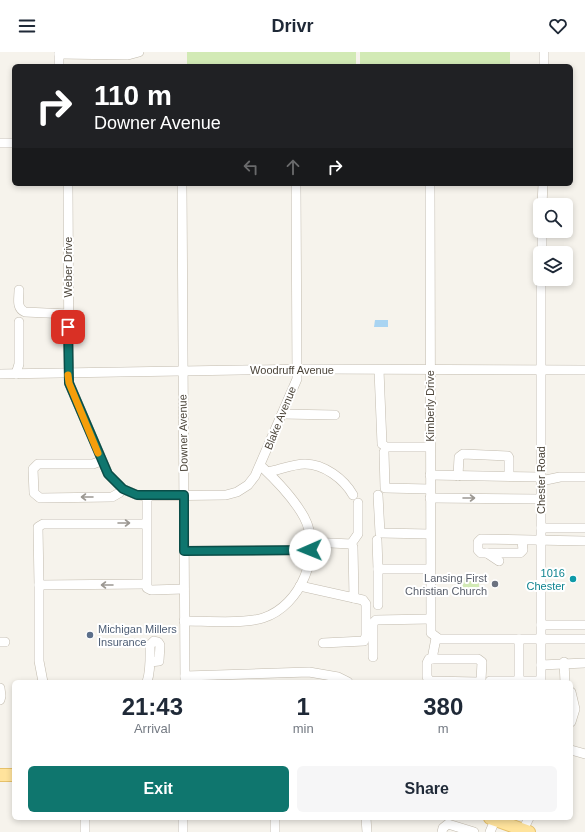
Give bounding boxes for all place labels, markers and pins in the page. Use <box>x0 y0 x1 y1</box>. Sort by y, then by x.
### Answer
pin <box>51 310 85 344</box>
place label: 1016 Chester <box>526 567 565 592</box>
place label: Lansing First Christian Church <box>405 572 487 597</box>
marker: 1016 Chester <box>568 574 578 584</box>
marker: Lansing First Christian Church <box>490 579 500 589</box>
place label: Michigan Millers Insurance <box>98 623 177 648</box>
marker: Michigan Millers Insurance <box>85 630 95 640</box>

